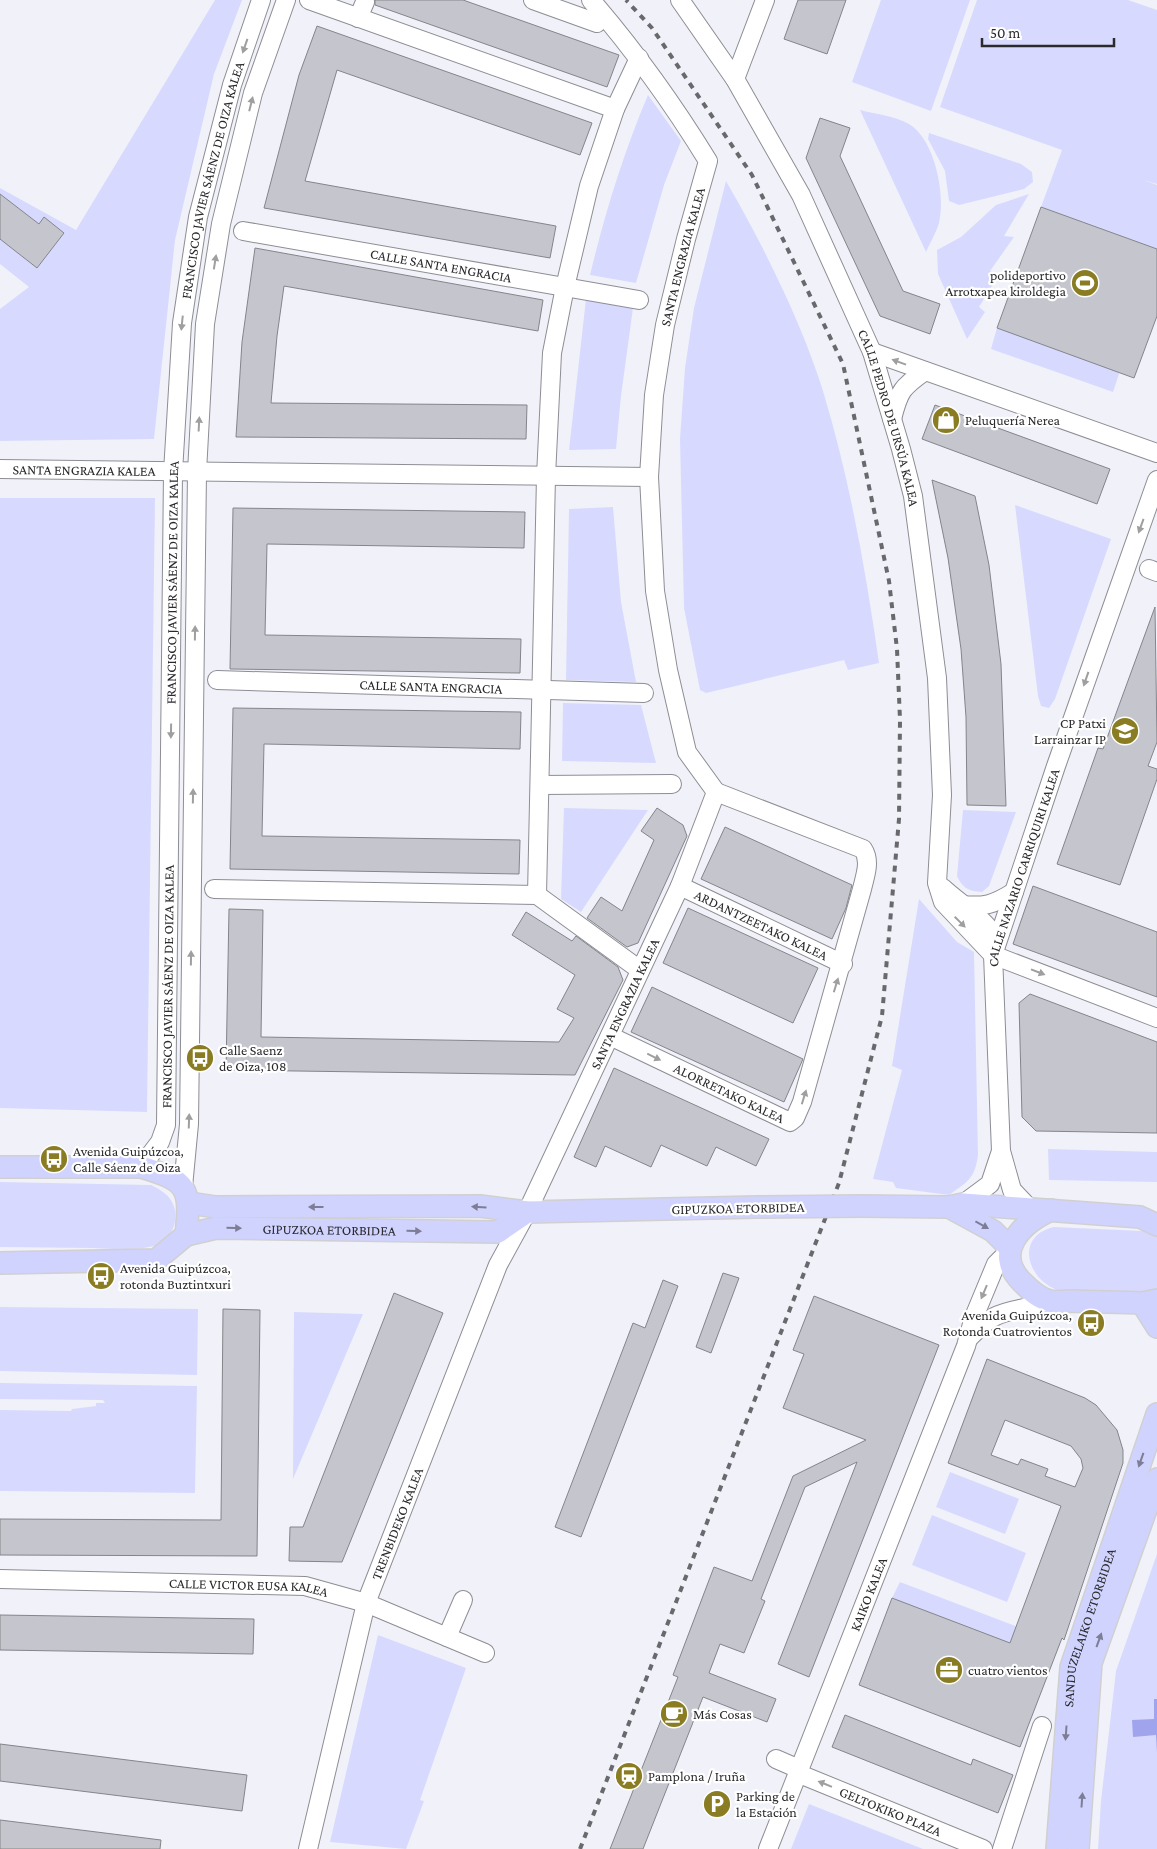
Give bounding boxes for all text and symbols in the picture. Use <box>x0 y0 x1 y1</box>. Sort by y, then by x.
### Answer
scale bar <box>982 15 1114 47</box>
text: 50 m <box>990 25 1020 41</box>
one-way arrow <box>241 39 249 54</box>
street label: FRANCISCO JAVIER SÁENZ DE OIZA KALEA <box>178 59 248 300</box>
one-way arrow <box>247 96 255 111</box>
street label: SANTA ENGRAZIA KALEA <box>657 185 708 328</box>
street label: CALLE SANTA ENGRACIA <box>369 245 513 286</box>
one-way arrow <box>211 254 219 270</box>
place label: polideportivo Arrotxapea kiroldegia <box>945 267 1067 299</box>
sports icon: polideportivo Arrotxapea kiroldegia <box>1070 268 1100 298</box>
one-way arrow <box>178 316 186 332</box>
street label: CALLE PEDRO DE URSÚA KALEA <box>855 327 922 507</box>
one-way arrow <box>891 358 906 366</box>
shop icon: Peluquería Nerea <box>931 405 961 435</box>
place label: Peluquería Nerea <box>965 412 1061 428</box>
one-way arrow <box>196 415 204 431</box>
street label: FRANCISCO JAVIER SÁENZ DE OIZA KALEA <box>163 460 182 704</box>
street label: SANTA ENGRAZIA KALEA <box>12 461 156 479</box>
one-way arrow <box>1137 519 1145 534</box>
one-way arrow <box>191 625 199 641</box>
one-way arrow <box>1082 672 1090 687</box>
street label: CALLE SANTA ENGRACIA <box>359 676 503 697</box>
place label: CP Patxi Larrainzar IP <box>1034 715 1106 747</box>
school or university icon: CP Patxi Larrainzar IP <box>1110 716 1140 746</box>
one-way arrow <box>167 723 175 739</box>
street label: CALLE NAZARIO CARRIQUIRI KALEA <box>984 766 1063 967</box>
one-way arrow <box>189 787 197 803</box>
street label: FRANCISCO JAVIER SÁENZ DE OIZA KALEA <box>158 865 177 1108</box>
street label: ARDANTZEETAKO KALEA <box>692 886 830 964</box>
one-way arrow <box>954 916 966 928</box>
street label: SANTA ENGRAZIA KALEA <box>587 936 662 1072</box>
one-way arrow <box>187 950 195 966</box>
one-way arrow <box>1031 969 1045 977</box>
one-way arrow <box>833 978 841 993</box>
place label: Calle Saenz de Oiza, 108 <box>219 1042 287 1074</box>
bus stop icon: Calle Saenz de Oiza, 108 <box>185 1043 215 1073</box>
one-way arrow <box>647 1053 661 1061</box>
street label: ALORRETAKO KALEA <box>671 1060 787 1126</box>
one-way arrow <box>800 1089 808 1104</box>
one-way arrow <box>185 1112 193 1128</box>
place label: Avenida Guipúzcoa, Calle Sáenz de Oiza <box>73 1143 184 1175</box>
bus stop icon: Avenida Guipúzcoa, Calle Sáenz de Oiza <box>39 1144 69 1174</box>
street label: GIPUZKOA ETORBIDEA <box>671 1199 805 1217</box>
one-way arrow <box>308 1203 324 1211</box>
one-way arrow <box>471 1203 487 1211</box>
street label: GIPUZKOA ETORBIDEA <box>262 1221 396 1239</box>
one-way arrow <box>974 1221 989 1229</box>
one-way arrow <box>226 1224 242 1232</box>
one-way arrow <box>406 1227 422 1235</box>
place label: Avenida Guipúzcoa, rotonda Buztintxuri <box>120 1260 231 1292</box>
bus stop icon: Avenida Guipúzcoa, rotonda Buztintxuri <box>86 1261 116 1291</box>
one-way arrow <box>980 1285 988 1299</box>
place label: Avenida Guipúzcoa, Rotonda Cuatrovientos <box>943 1307 1072 1339</box>
bus stop icon: Avenida Guipúzcoa, Rotonda Cuatrovientos <box>1076 1308 1106 1338</box>
one-way arrow <box>1137 1453 1145 1468</box>
street label: TRENBIDEKO KALEA <box>368 1465 426 1582</box>
street label: SANDUZELAIKO ETORBIDEA <box>1060 1546 1119 1708</box>
street label: KAIKO KALEA <box>847 1555 890 1633</box>
street label: CALLE VICTOR EUSA KALEA <box>169 1575 330 1600</box>
one-way arrow <box>1096 1632 1103 1647</box>
office icon: cuatro vientos <box>934 1655 964 1685</box>
place label: cuatro vientos <box>968 1662 1047 1678</box>
cafe icon: Más Cosas <box>659 1699 689 1729</box>
place label: Más Cosas <box>693 1706 752 1722</box>
one-way arrow <box>1062 1726 1070 1742</box>
station icon: Pamplona / Iruña <box>614 1761 644 1791</box>
place label: Pamplona / Iruña <box>648 1768 746 1784</box>
one-way arrow <box>817 1780 832 1788</box>
street label: GELTOKIKO PLAZA <box>837 1783 944 1839</box>
place label: Parking de la Estación <box>736 1788 797 1820</box>
parking icon: Parking de la Estación <box>702 1789 732 1819</box>
one-way arrow <box>1078 1792 1086 1808</box>

